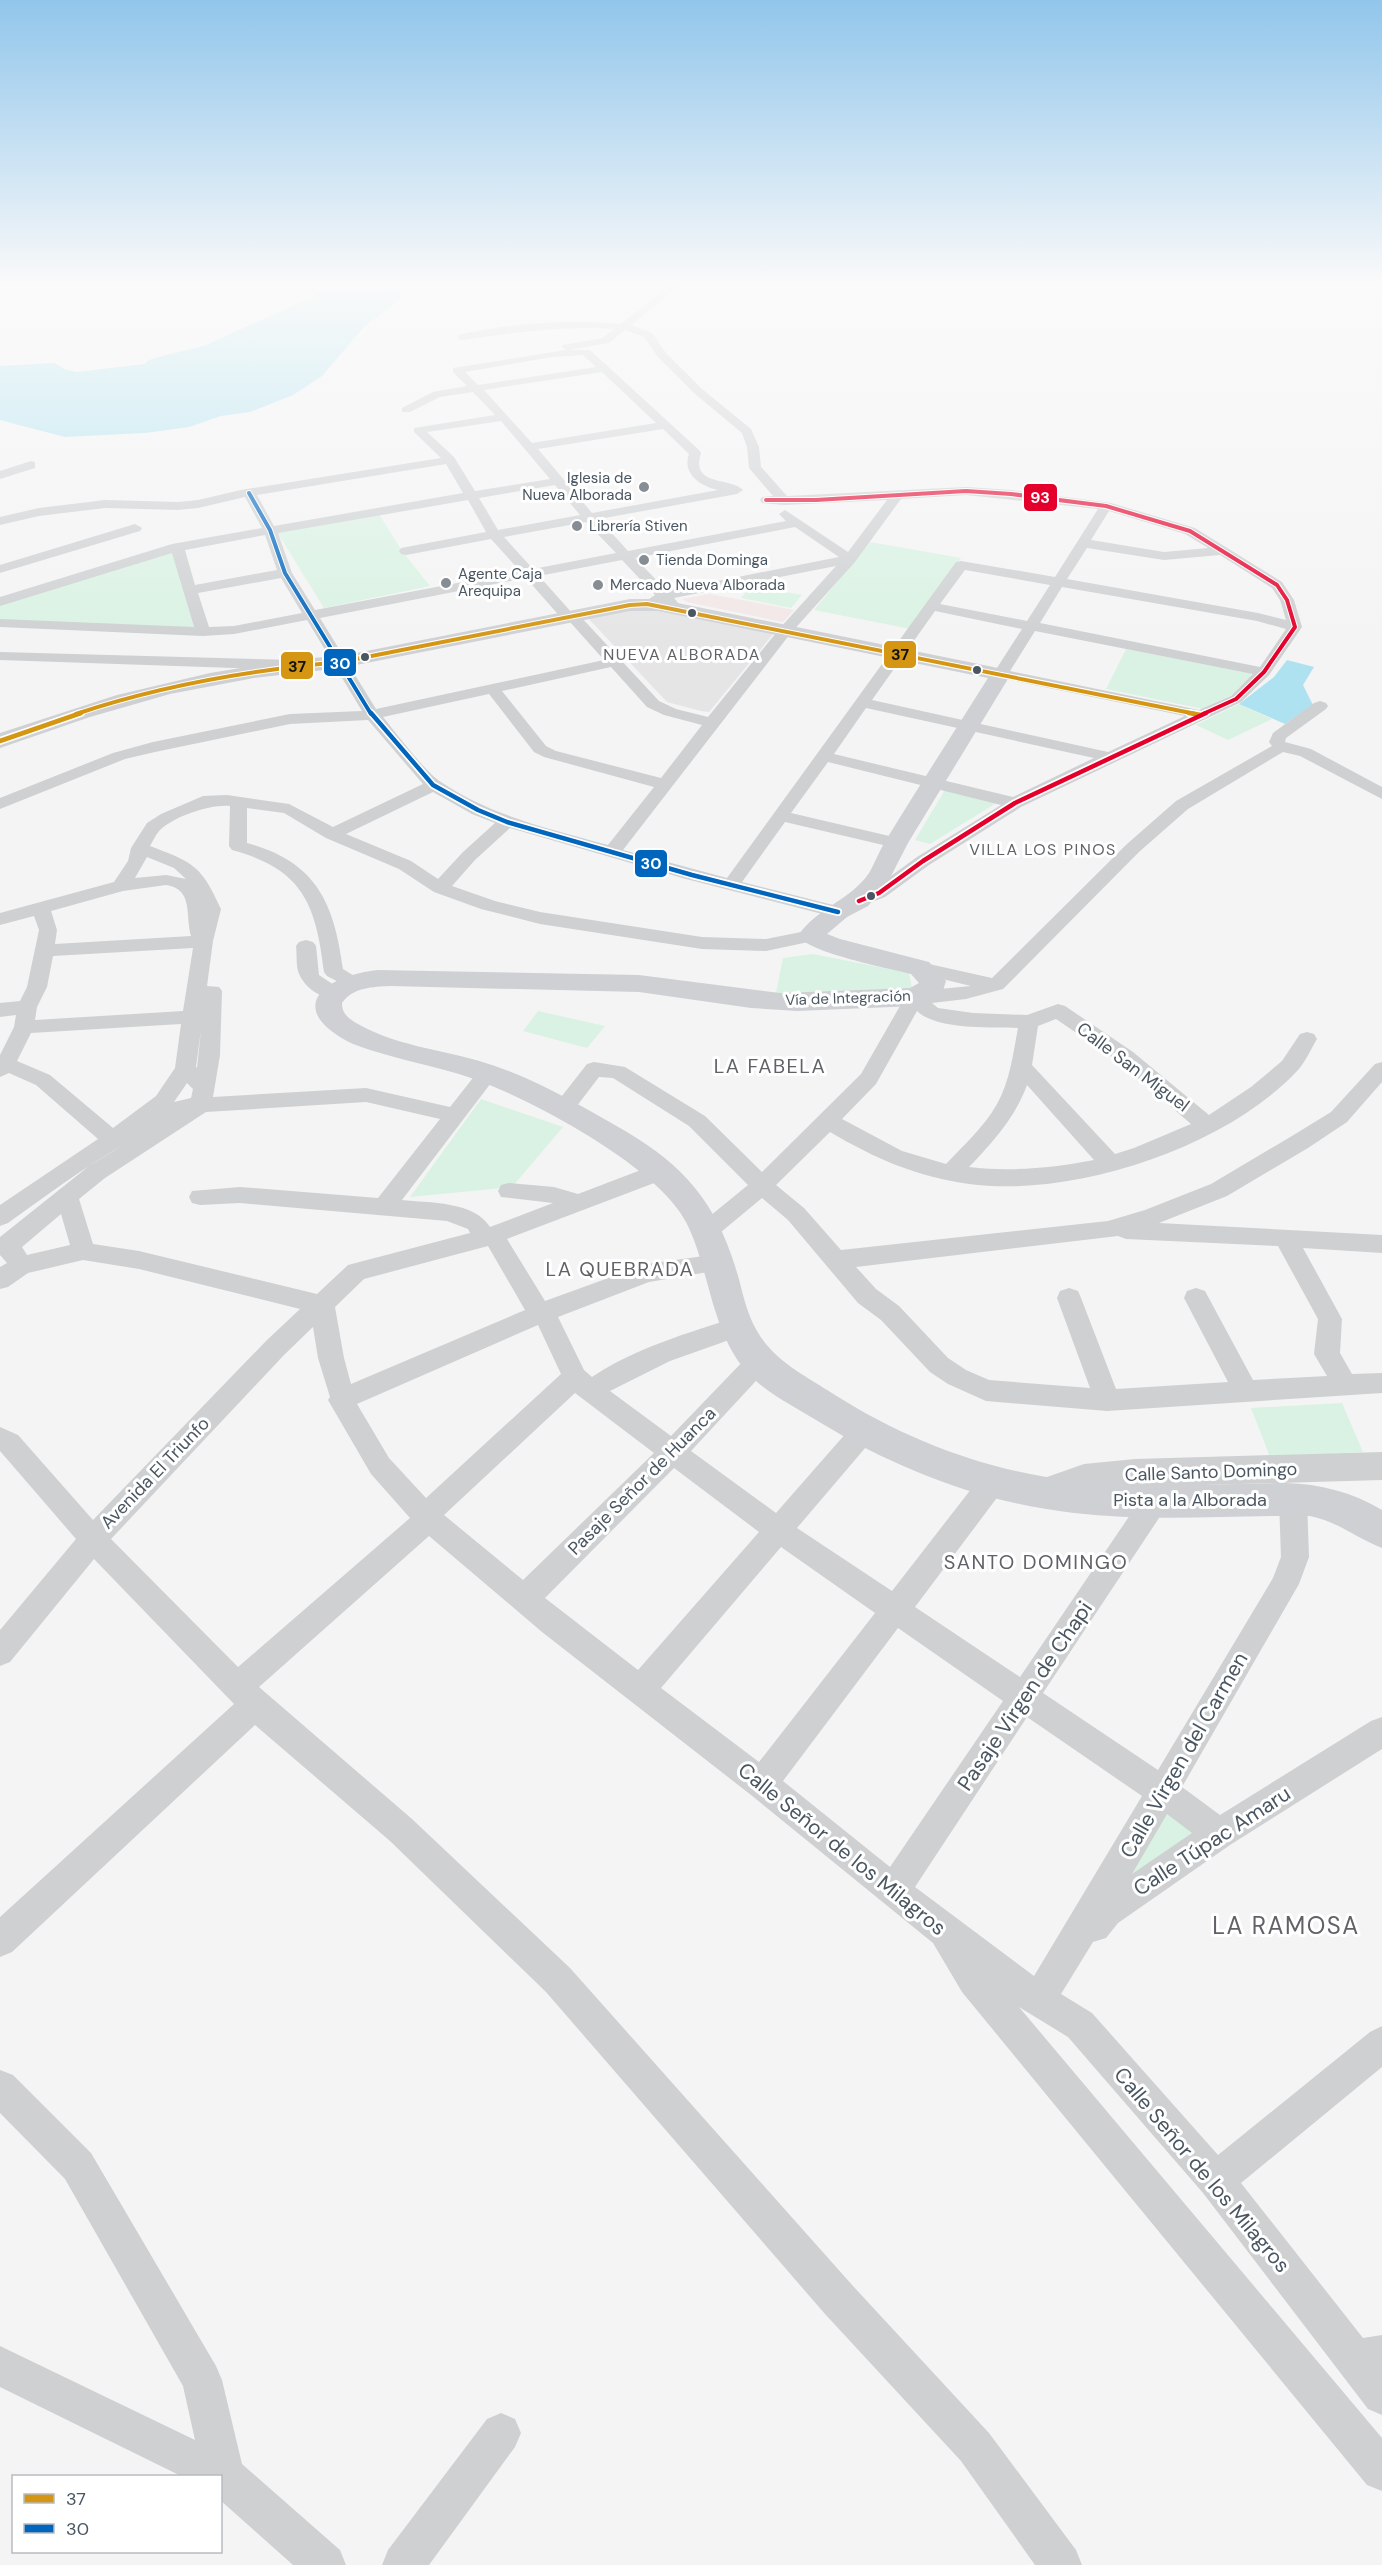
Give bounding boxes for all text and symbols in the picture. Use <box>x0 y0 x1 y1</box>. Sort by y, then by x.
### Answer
place label: Iglesia de Nueva Alborada <box>522 468 632 505</box>
marker: Iglesia de Nueva Alborada <box>637 480 651 494</box>
line badge: 93 <box>1023 483 1058 512</box>
text: 93 <box>1030 487 1050 508</box>
place label: Librería Stiven <box>589 516 688 536</box>
marker: Librería Stiven <box>570 519 584 533</box>
place label: Tienda Dominga <box>656 550 768 570</box>
marker: Tienda Dominga <box>637 553 651 567</box>
place label: Agente Caja Arequipa <box>458 564 542 601</box>
place label: Mercado Nueva Alborada <box>610 575 785 595</box>
marker: Agente Caja Arequipa <box>439 576 453 590</box>
marker: Mercado Nueva Alborada <box>591 578 605 592</box>
unlabelled marker <box>686 607 698 619</box>
line badge: 37 <box>883 640 917 669</box>
district label: NUEVA ALBORADA <box>603 644 761 665</box>
text: 37 <box>891 644 909 665</box>
line badge: 30 <box>323 648 357 677</box>
line badge: 37 <box>280 651 314 680</box>
unlabelled marker <box>359 651 371 663</box>
text: 30 <box>330 653 350 674</box>
text: 37 <box>288 656 306 677</box>
unlabelled marker <box>971 664 983 676</box>
district label: VILLA LOS PINOS <box>969 839 1117 860</box>
line badge: 30 <box>634 849 668 878</box>
text: 30 <box>641 853 661 874</box>
unlabelled marker <box>865 890 877 902</box>
street label: Vía de Integración <box>785 986 911 1010</box>
street label: Calle San Miguel <box>1072 1017 1194 1117</box>
district label: LA FABELA <box>714 1053 826 1079</box>
district label: LA QUEBRADA <box>546 1256 694 1282</box>
street label: Pasaje Señor de Huanca <box>563 1402 721 1560</box>
street label: Avenida El Triunfo <box>95 1412 215 1534</box>
street label: Calle Santo Domingo <box>1124 1457 1298 1487</box>
street label: Pista a la Alborada <box>1113 1488 1267 1512</box>
district label: SANTO DOMINGO <box>944 1549 1128 1575</box>
street label: Pasaje Virgen de Chapi <box>951 1596 1099 1796</box>
street label: Calle Virgen del Carmen <box>1114 1647 1254 1863</box>
street label: Calle Señor de los Milagros <box>732 1756 952 1942</box>
street label: Calle Túpac Amaru <box>1128 1780 1296 1902</box>
district label: LA RAMOSA <box>1212 1910 1360 1941</box>
street label: Calle Señor de los Milagros <box>1108 2061 1296 2279</box>
legend <box>12 2475 222 2553</box>
text: 37 <box>66 2487 86 2511</box>
text: 30 <box>66 2517 89 2541</box>

